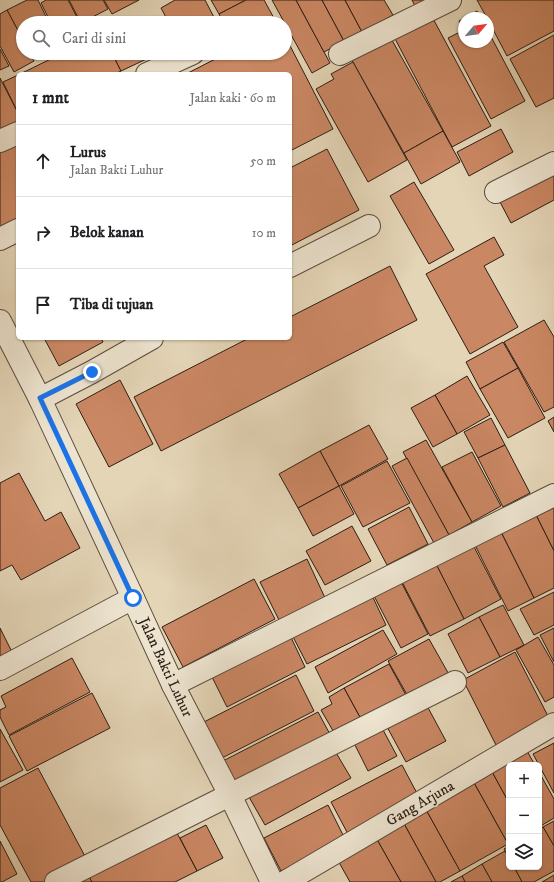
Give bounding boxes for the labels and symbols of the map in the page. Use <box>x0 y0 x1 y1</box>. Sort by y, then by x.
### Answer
north arrow <box>458 12 494 48</box>
route end <box>83 363 101 381</box>
route start <box>124 589 142 607</box>
street label: Jalan Bakti Luhur <box>133 613 197 720</box>
street label: Gang Arjuna <box>383 776 458 831</box>

